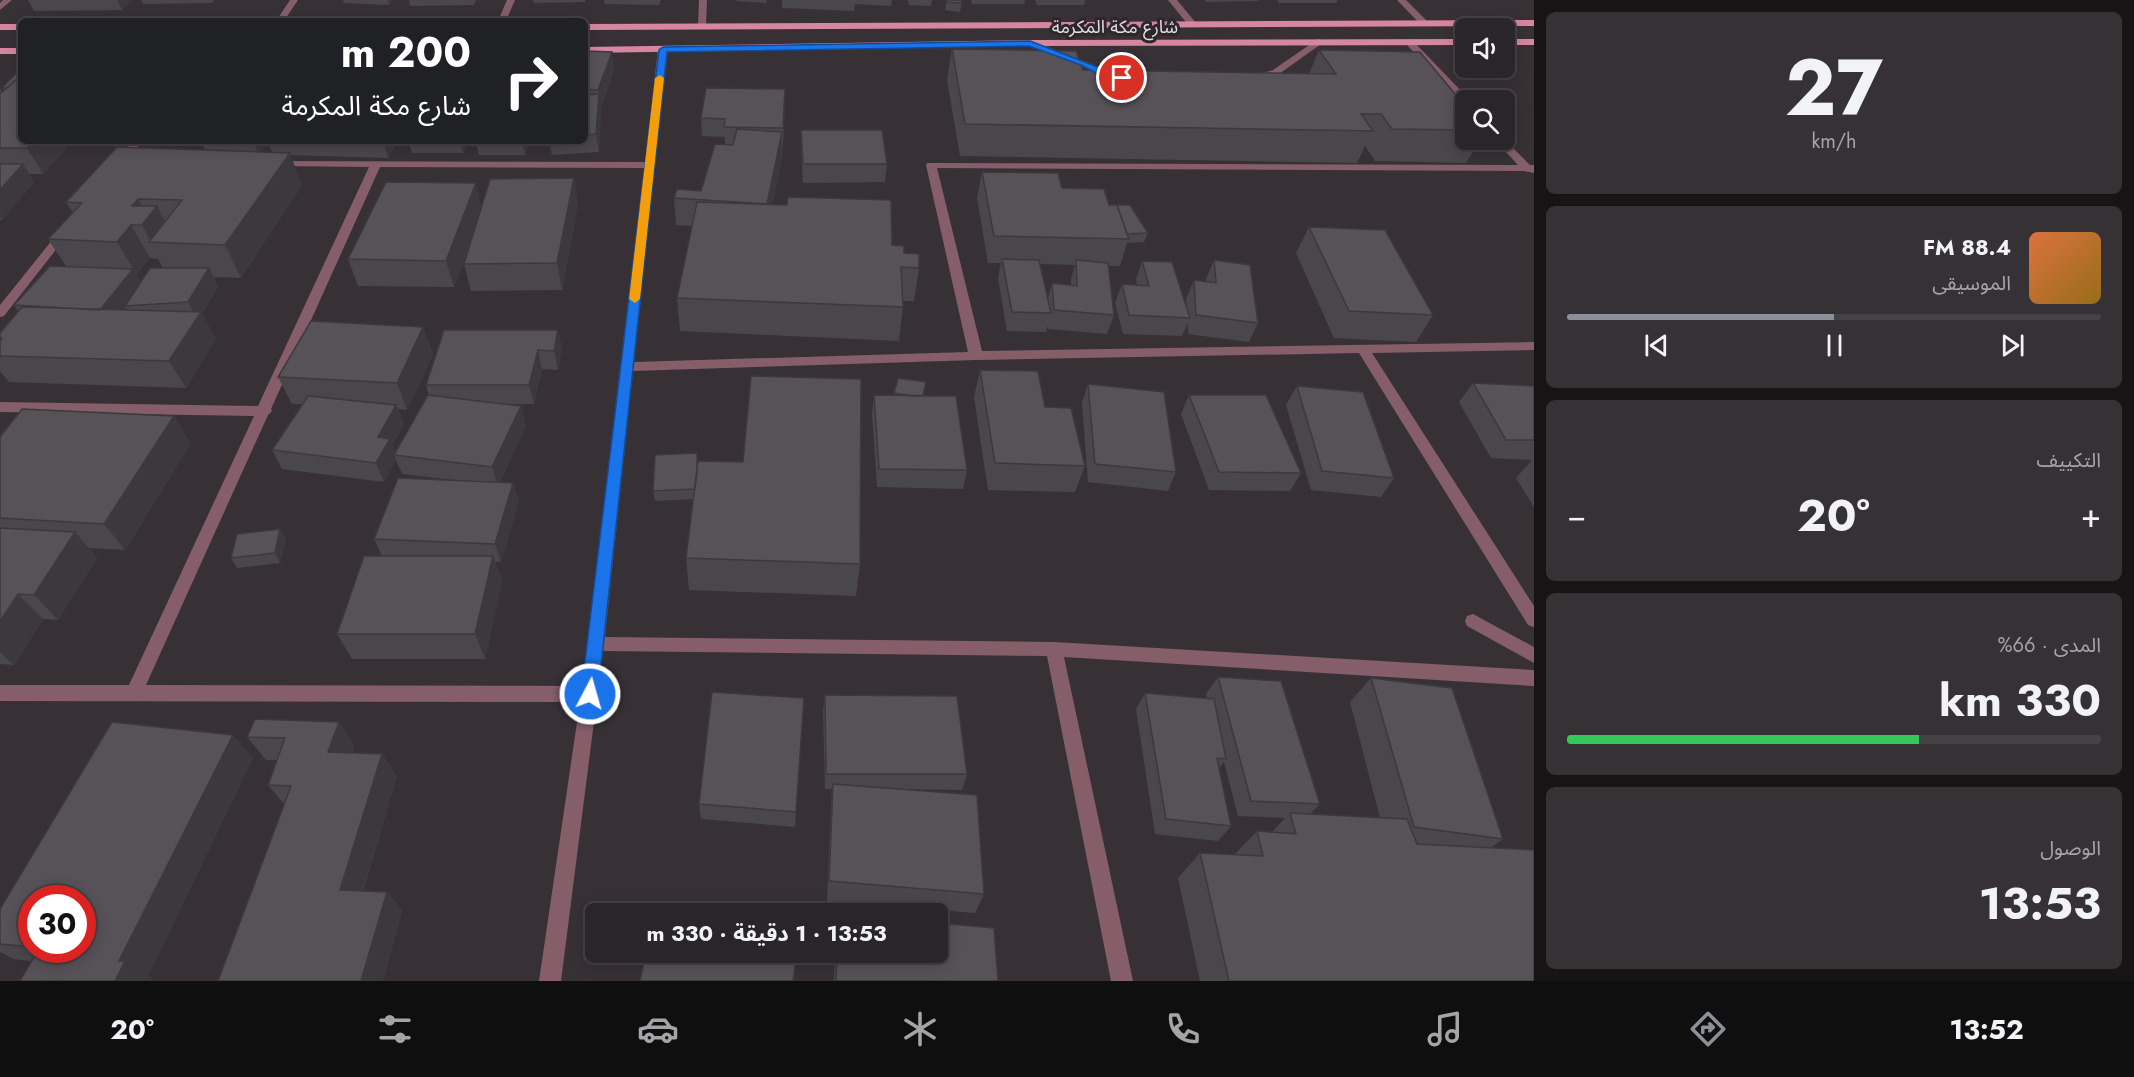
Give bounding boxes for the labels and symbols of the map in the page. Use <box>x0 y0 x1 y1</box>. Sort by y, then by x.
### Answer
street label: شارع مكة المكرمة <box>1052 14 1178 41</box>
pin <box>1096 52 1147 103</box>
position arrow <box>558 662 622 726</box>
speed limit sign: 30 <box>18 885 96 963</box>

